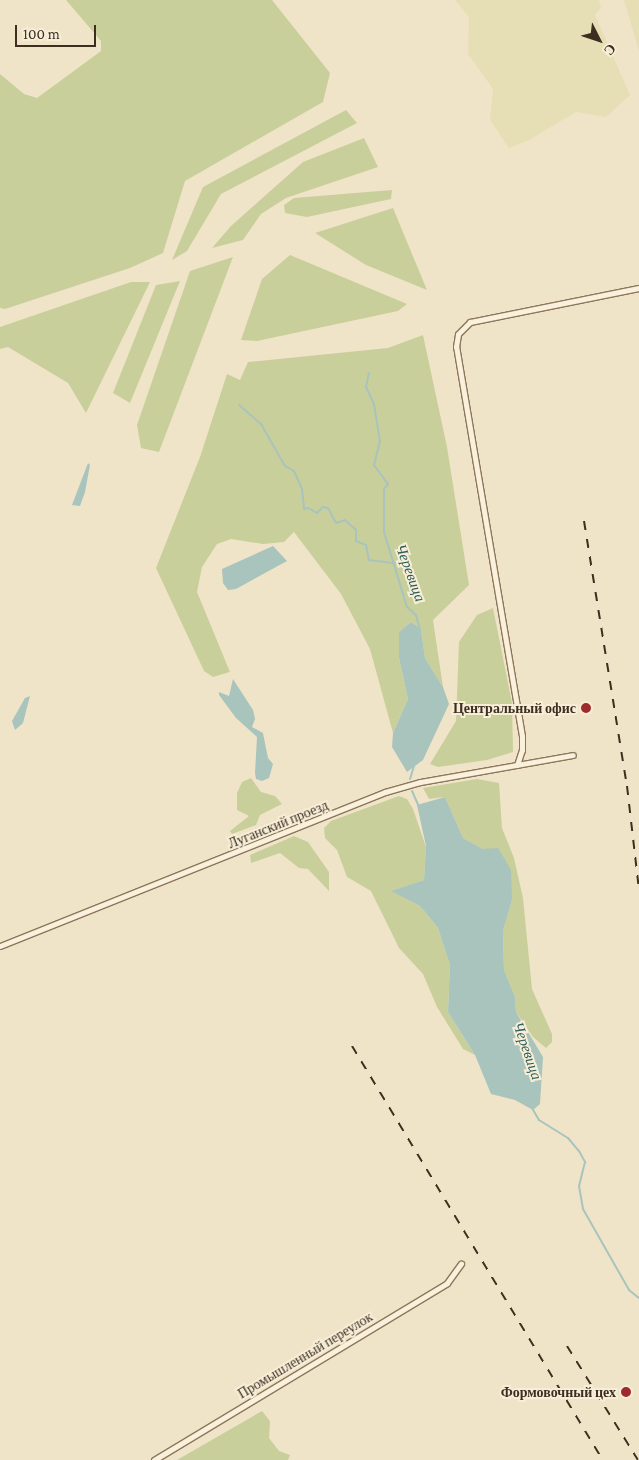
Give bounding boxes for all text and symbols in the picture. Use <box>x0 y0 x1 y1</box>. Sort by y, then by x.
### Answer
scale bar <box>18 15 99 47</box>
north arrow <box>574 15 624 65</box>
text: 100 m <box>23 26 60 42</box>
text: С <box>601 41 620 59</box>
water label: Черевица <box>391 542 429 604</box>
place label: Центральный офис <box>453 700 576 716</box>
marker: Центральный офис <box>580 702 592 714</box>
street label: Луганский проезд <box>225 796 331 852</box>
water label: Черевица <box>509 1020 545 1082</box>
street label: Промышленный переулок <box>235 1308 375 1402</box>
place label: Формовочный цех <box>501 1384 616 1400</box>
marker: Формовочный цех <box>620 1386 632 1398</box>

